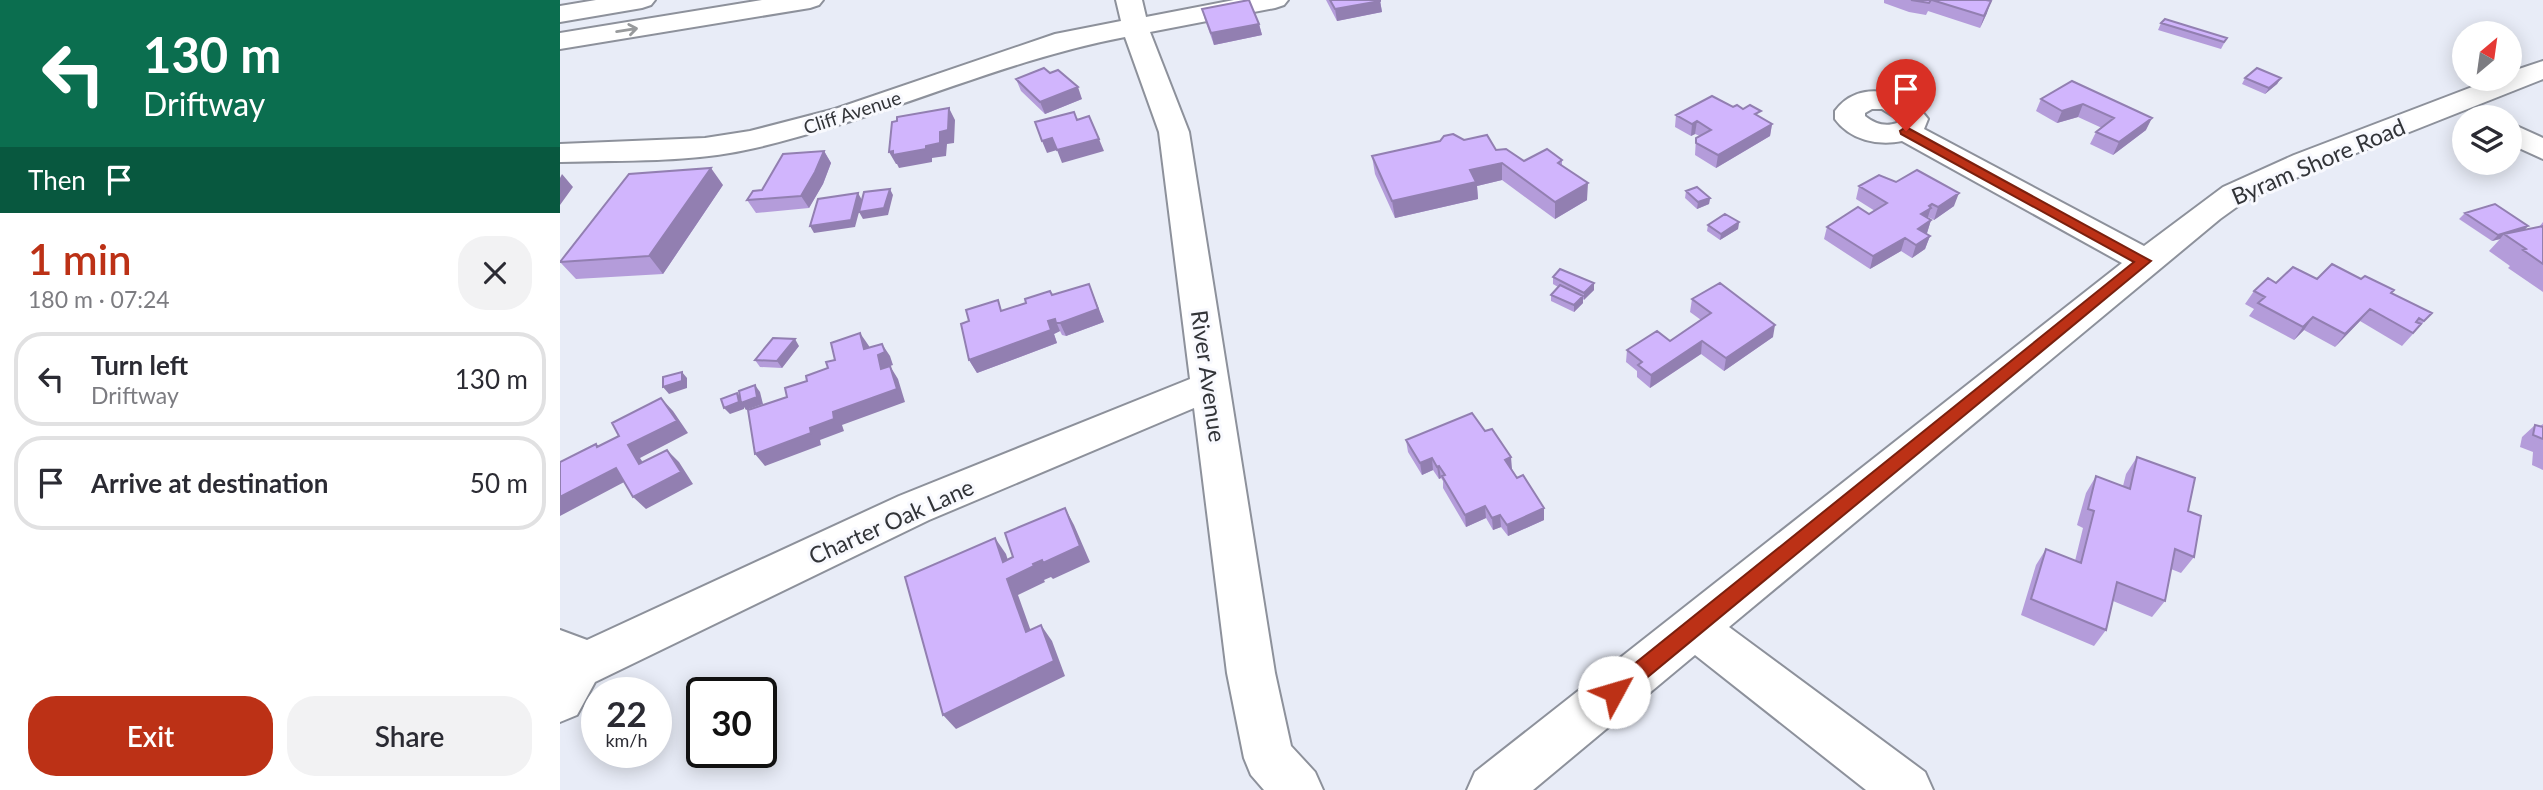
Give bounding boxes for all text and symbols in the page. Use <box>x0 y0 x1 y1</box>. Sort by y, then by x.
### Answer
north arrow <box>2452 21 2522 91</box>
map controls <box>2452 21 2522 175</box>
one-way arrow <box>615 23 638 36</box>
text: 130 m <box>143 25 281 83</box>
icon: left <box>28 28 119 119</box>
pin <box>1876 59 1936 131</box>
icon: arrive <box>1887 70 1925 108</box>
text: Driftway <box>143 84 265 123</box>
street label: Cliff Avenue <box>800 85 904 139</box>
button: layers <box>2452 105 2522 175</box>
street label: Byram Shore Road <box>2227 112 2409 210</box>
icon: arrive <box>100 161 138 199</box>
text: Then <box>28 164 86 196</box>
text: 1 min <box>28 234 132 284</box>
button: close <box>458 236 532 310</box>
text: 180 m · 07:24 <box>28 285 170 313</box>
street label: River Avenue <box>1186 308 1232 444</box>
text: Turn left <box>91 349 188 381</box>
icon: left <box>32 360 70 398</box>
text: 130 m <box>455 363 528 395</box>
text: Driftway <box>91 381 179 409</box>
icon: arrive <box>32 464 70 502</box>
text: Arrive at destination <box>91 467 328 499</box>
text: 50 m <box>470 467 528 499</box>
street label: Charter Oak Lane <box>804 472 978 570</box>
position arrow <box>1577 655 1651 729</box>
speed limit sign: 30 <box>686 677 777 768</box>
text: 22 <box>606 692 647 734</box>
button: Exit <box>28 696 273 776</box>
button: Share <box>287 696 532 776</box>
text: km/h <box>605 729 648 751</box>

